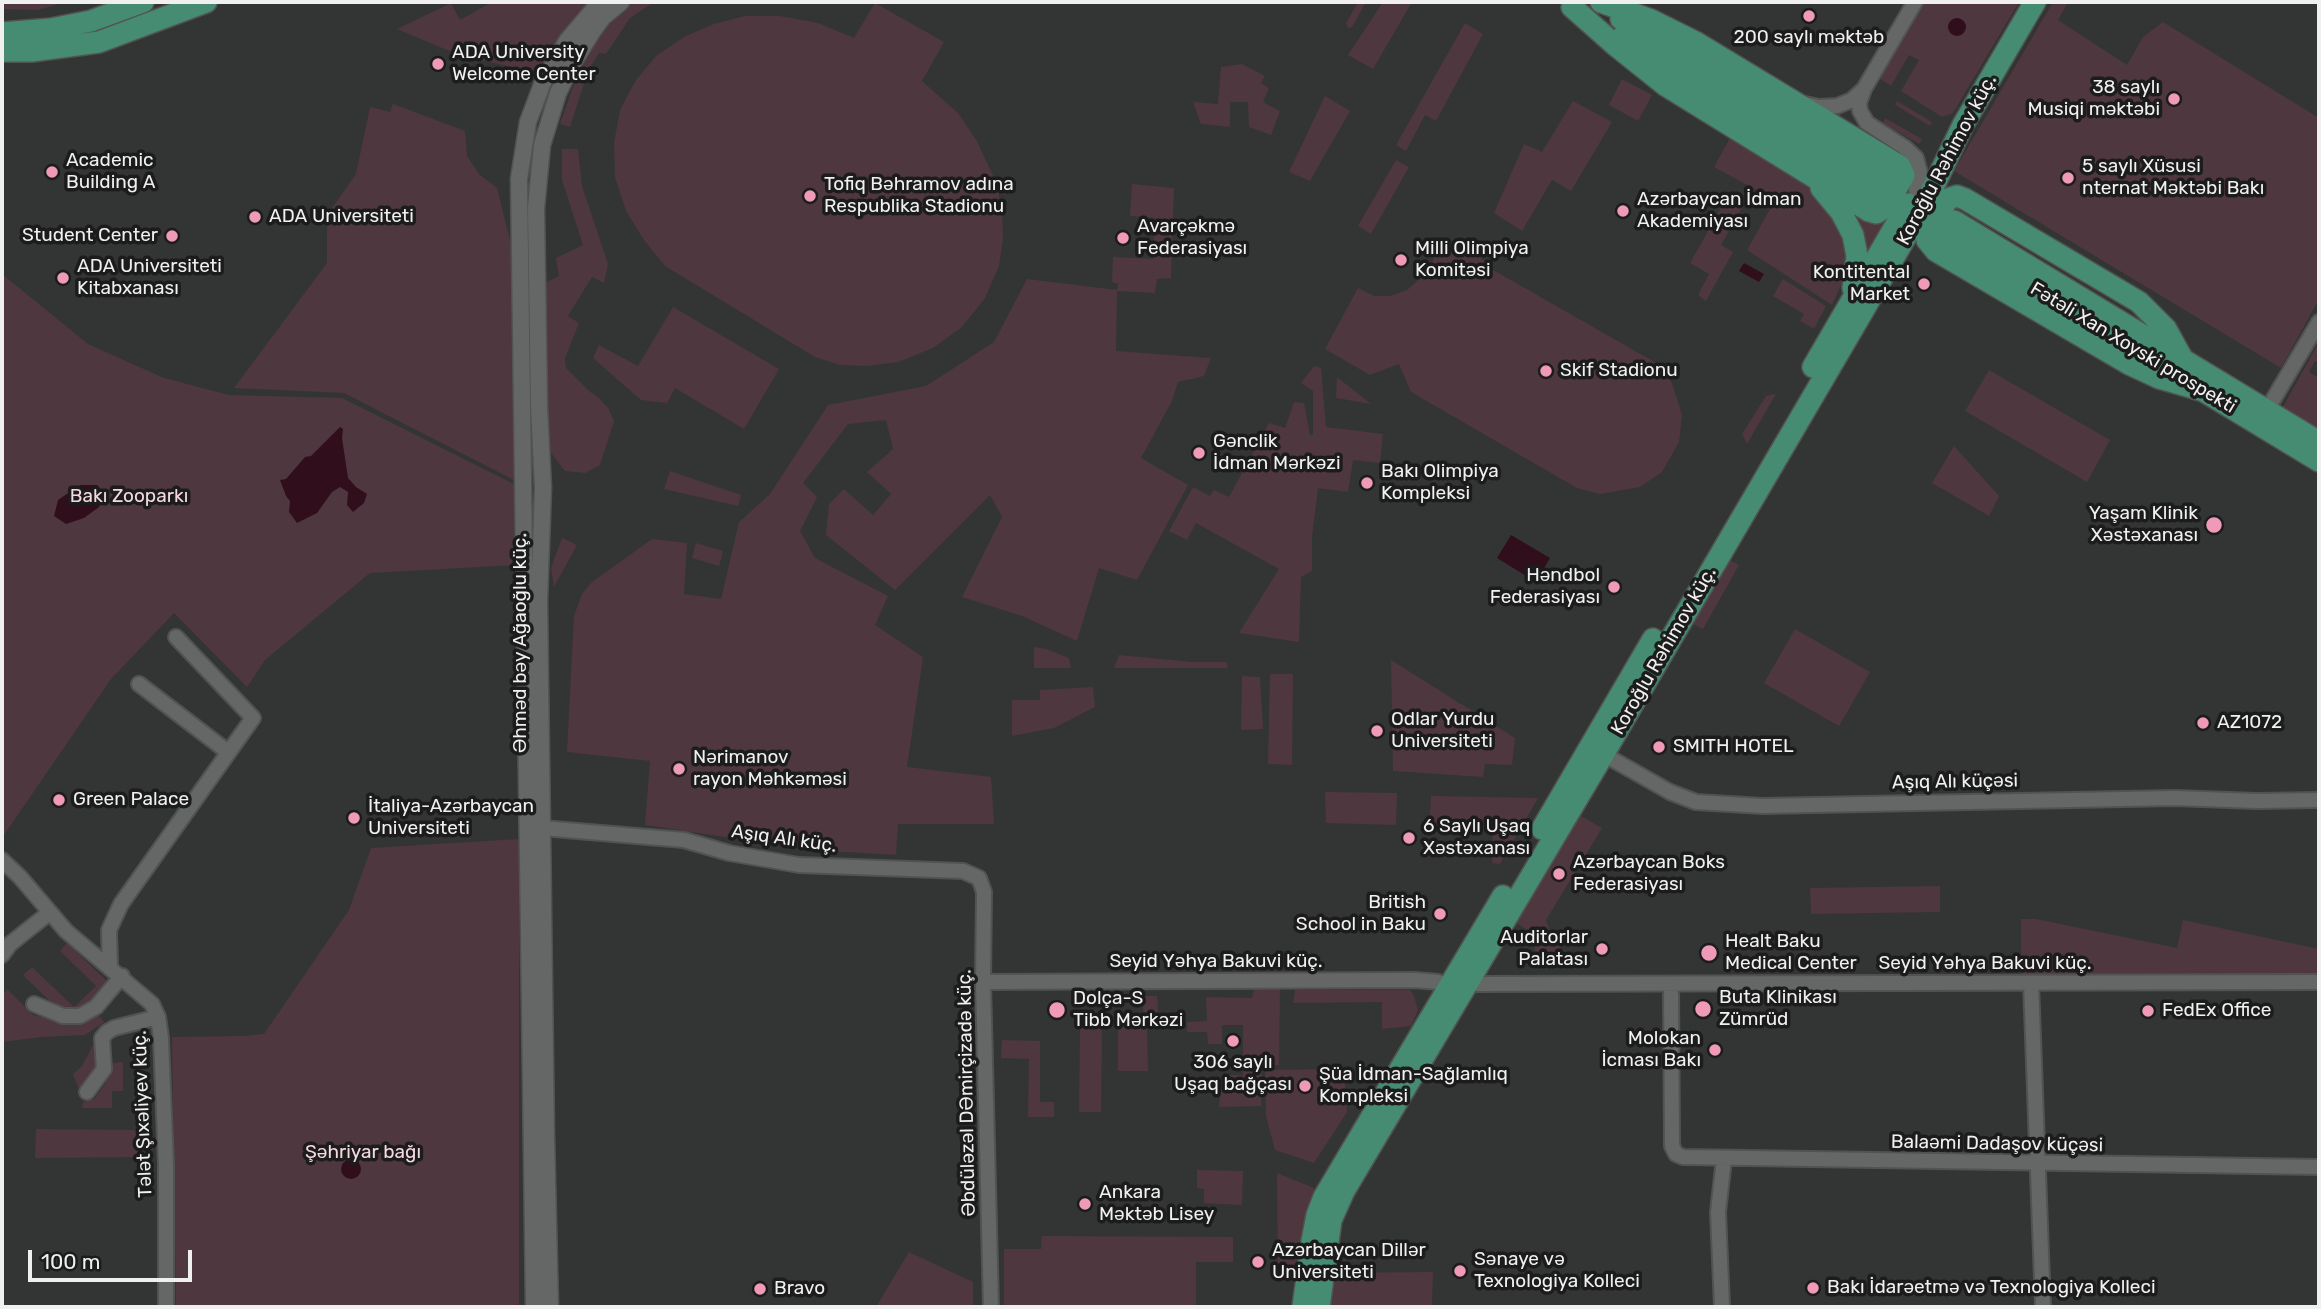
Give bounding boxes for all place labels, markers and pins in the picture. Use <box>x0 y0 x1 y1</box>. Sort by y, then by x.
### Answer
marker: 200 saylı məktəb <box>1801 8 1817 24</box>
place label: 200 saylı məktəb <box>1734 27 1884 49</box>
place label: ADA University Welcome Center <box>452 42 596 86</box>
marker: ADA University Welcome Center <box>430 56 446 72</box>
place label: 38 saylı Musiqi məktəbi <box>2027 77 2160 121</box>
marker: 38 saylı Musiqi məktəbi <box>2166 91 2182 107</box>
place label: Academic Building A <box>66 150 155 194</box>
place label: 5 saylı Xüsusi nternat Məktəbi Bakı <box>2082 156 2264 200</box>
marker: Academic Building A <box>44 164 60 180</box>
marker: 5 saylı Xüsusi nternat Məktəbi Bakı <box>2060 170 2076 186</box>
place label: Tofiq Bəhramov adına Respublika Stadionu <box>824 174 1014 218</box>
marker: Tofiq Bəhramov adına Respublika Stadionu <box>802 188 818 204</box>
place label: Azərbaycan İdman Akademiyası <box>1637 189 1801 233</box>
marker: Azərbaycan İdman Akademiyası <box>1615 203 1631 219</box>
place label: ADA Universiteti <box>269 206 414 228</box>
marker: ADA Universiteti <box>247 209 263 225</box>
place label: Avarçəkmə Federasiyası <box>1137 216 1247 260</box>
place label: Student Center <box>22 225 158 247</box>
marker: Student Center <box>164 228 180 244</box>
marker: Avarçəkmə Federasiyası <box>1115 230 1131 246</box>
place label: Milli Olimpiya Komitəsi <box>1415 238 1529 282</box>
marker: Milli Olimpiya Komitəsi <box>1393 252 1409 268</box>
place label: ADA Universiteti Kitabxanası <box>77 256 222 300</box>
place label: Kontitental Market <box>1813 262 1910 306</box>
marker: ADA Universiteti Kitabxanası <box>55 270 71 286</box>
marker: Kontitental Market <box>1916 276 1932 292</box>
place label: Skif Stadionu <box>1560 360 1678 382</box>
marker: Skif Stadionu <box>1538 363 1554 379</box>
place label: Gənclik İdman Mərkəzi <box>1213 431 1341 475</box>
marker: Gənclik İdman Mərkəzi <box>1191 445 1207 461</box>
place label: Bakı Olimpiya Kompleksi <box>1381 461 1499 505</box>
marker: Bakı Olimpiya Kompleksi <box>1359 475 1375 491</box>
place label: Yaşam Klinik Xəstəxanası <box>2089 503 2198 547</box>
marker: Yaşam Klinik Xəstəxanası <box>2204 515 2224 535</box>
place label: Həndbol Federasiyası <box>1490 565 1600 609</box>
marker: Həndbol Federasiyası <box>1606 579 1622 595</box>
place label: Odlar Yurdu Universiteti <box>1391 709 1494 753</box>
place label: AZ1072 <box>2217 712 2282 734</box>
marker: AZ1072 <box>2195 715 2211 731</box>
marker: Odlar Yurdu Universiteti <box>1369 723 1385 739</box>
place label: SMITH HOTEL <box>1673 736 1794 758</box>
marker: SMITH HOTEL <box>1651 739 1667 755</box>
place label: Nərimanov rayon Məhkəməsi <box>693 747 847 791</box>
marker: Nərimanov rayon Məhkəməsi <box>671 761 687 777</box>
place label: Green Palace <box>73 789 189 811</box>
marker: Green Palace <box>51 792 67 808</box>
place label: İtaliya-Azərbaycan Universiteti <box>368 796 534 840</box>
marker: İtaliya-Azərbaycan Universiteti <box>346 810 362 826</box>
place label: 6 Saylı Uşaq Xəstəxanası <box>1423 816 1530 860</box>
marker: 6 Saylı Uşaq Xəstəxanası <box>1401 830 1417 846</box>
place label: Azərbaycan Boks Federasiyası <box>1573 852 1725 896</box>
marker: Azərbaycan Boks Federasiyası <box>1551 866 1567 882</box>
place label: British School in Baku <box>1296 892 1426 936</box>
marker: British School in Baku <box>1432 906 1448 922</box>
place label: Auditorlar Palatası <box>1500 927 1588 971</box>
place label: Healt Baku Medical Center <box>1725 931 1857 975</box>
marker: Auditorlar Palatası <box>1594 941 1610 957</box>
marker: Healt Baku Medical Center <box>1699 943 1719 963</box>
place label: Buta Klinikası Zümrüd <box>1719 987 1837 1031</box>
place label: Dolça-S Tibb Mərkəzi <box>1073 988 1183 1032</box>
marker: Buta Klinikası Zümrüd <box>1693 999 1713 1019</box>
marker: Dolça-S Tibb Mərkəzi <box>1047 1000 1067 1020</box>
place label: FedEx Office <box>2162 1000 2271 1022</box>
marker: FedEx Office <box>2140 1003 2156 1019</box>
place label: Molokan İcması Bakı <box>1601 1028 1701 1072</box>
marker: 306 saylı Uşaq bağçası <box>1225 1033 1241 1049</box>
marker: Molokan İcması Bakı <box>1707 1042 1723 1058</box>
place label: 306 saylı Uşaq bağçası <box>1174 1052 1292 1096</box>
place label: Şüa İdman-Sağlamlıq Kompleksi <box>1319 1064 1508 1108</box>
marker: Şüa İdman-Sağlamlıq Kompleksi <box>1297 1078 1313 1094</box>
place label: Ankara Məktəb Lisey <box>1099 1182 1214 1226</box>
marker: Ankara Məktəb Lisey <box>1077 1196 1093 1212</box>
place label: Azərbaycan Dillər Universiteti <box>1272 1240 1426 1284</box>
place label: Sənaye və Texnologiya Kolleci <box>1474 1249 1640 1293</box>
marker: Azərbaycan Dillər Universiteti <box>1250 1254 1266 1270</box>
marker: Sənaye və Texnologiya Kolleci <box>1452 1263 1468 1279</box>
place label: Bakı İdarəetmə və Texnologiya Kolleci <box>1827 1277 2156 1299</box>
place label: Bravo <box>774 1278 825 1300</box>
marker: Bakı İdarəetmə və Texnologiya Kolleci <box>1805 1280 1821 1296</box>
marker: Bravo <box>752 1281 768 1297</box>

